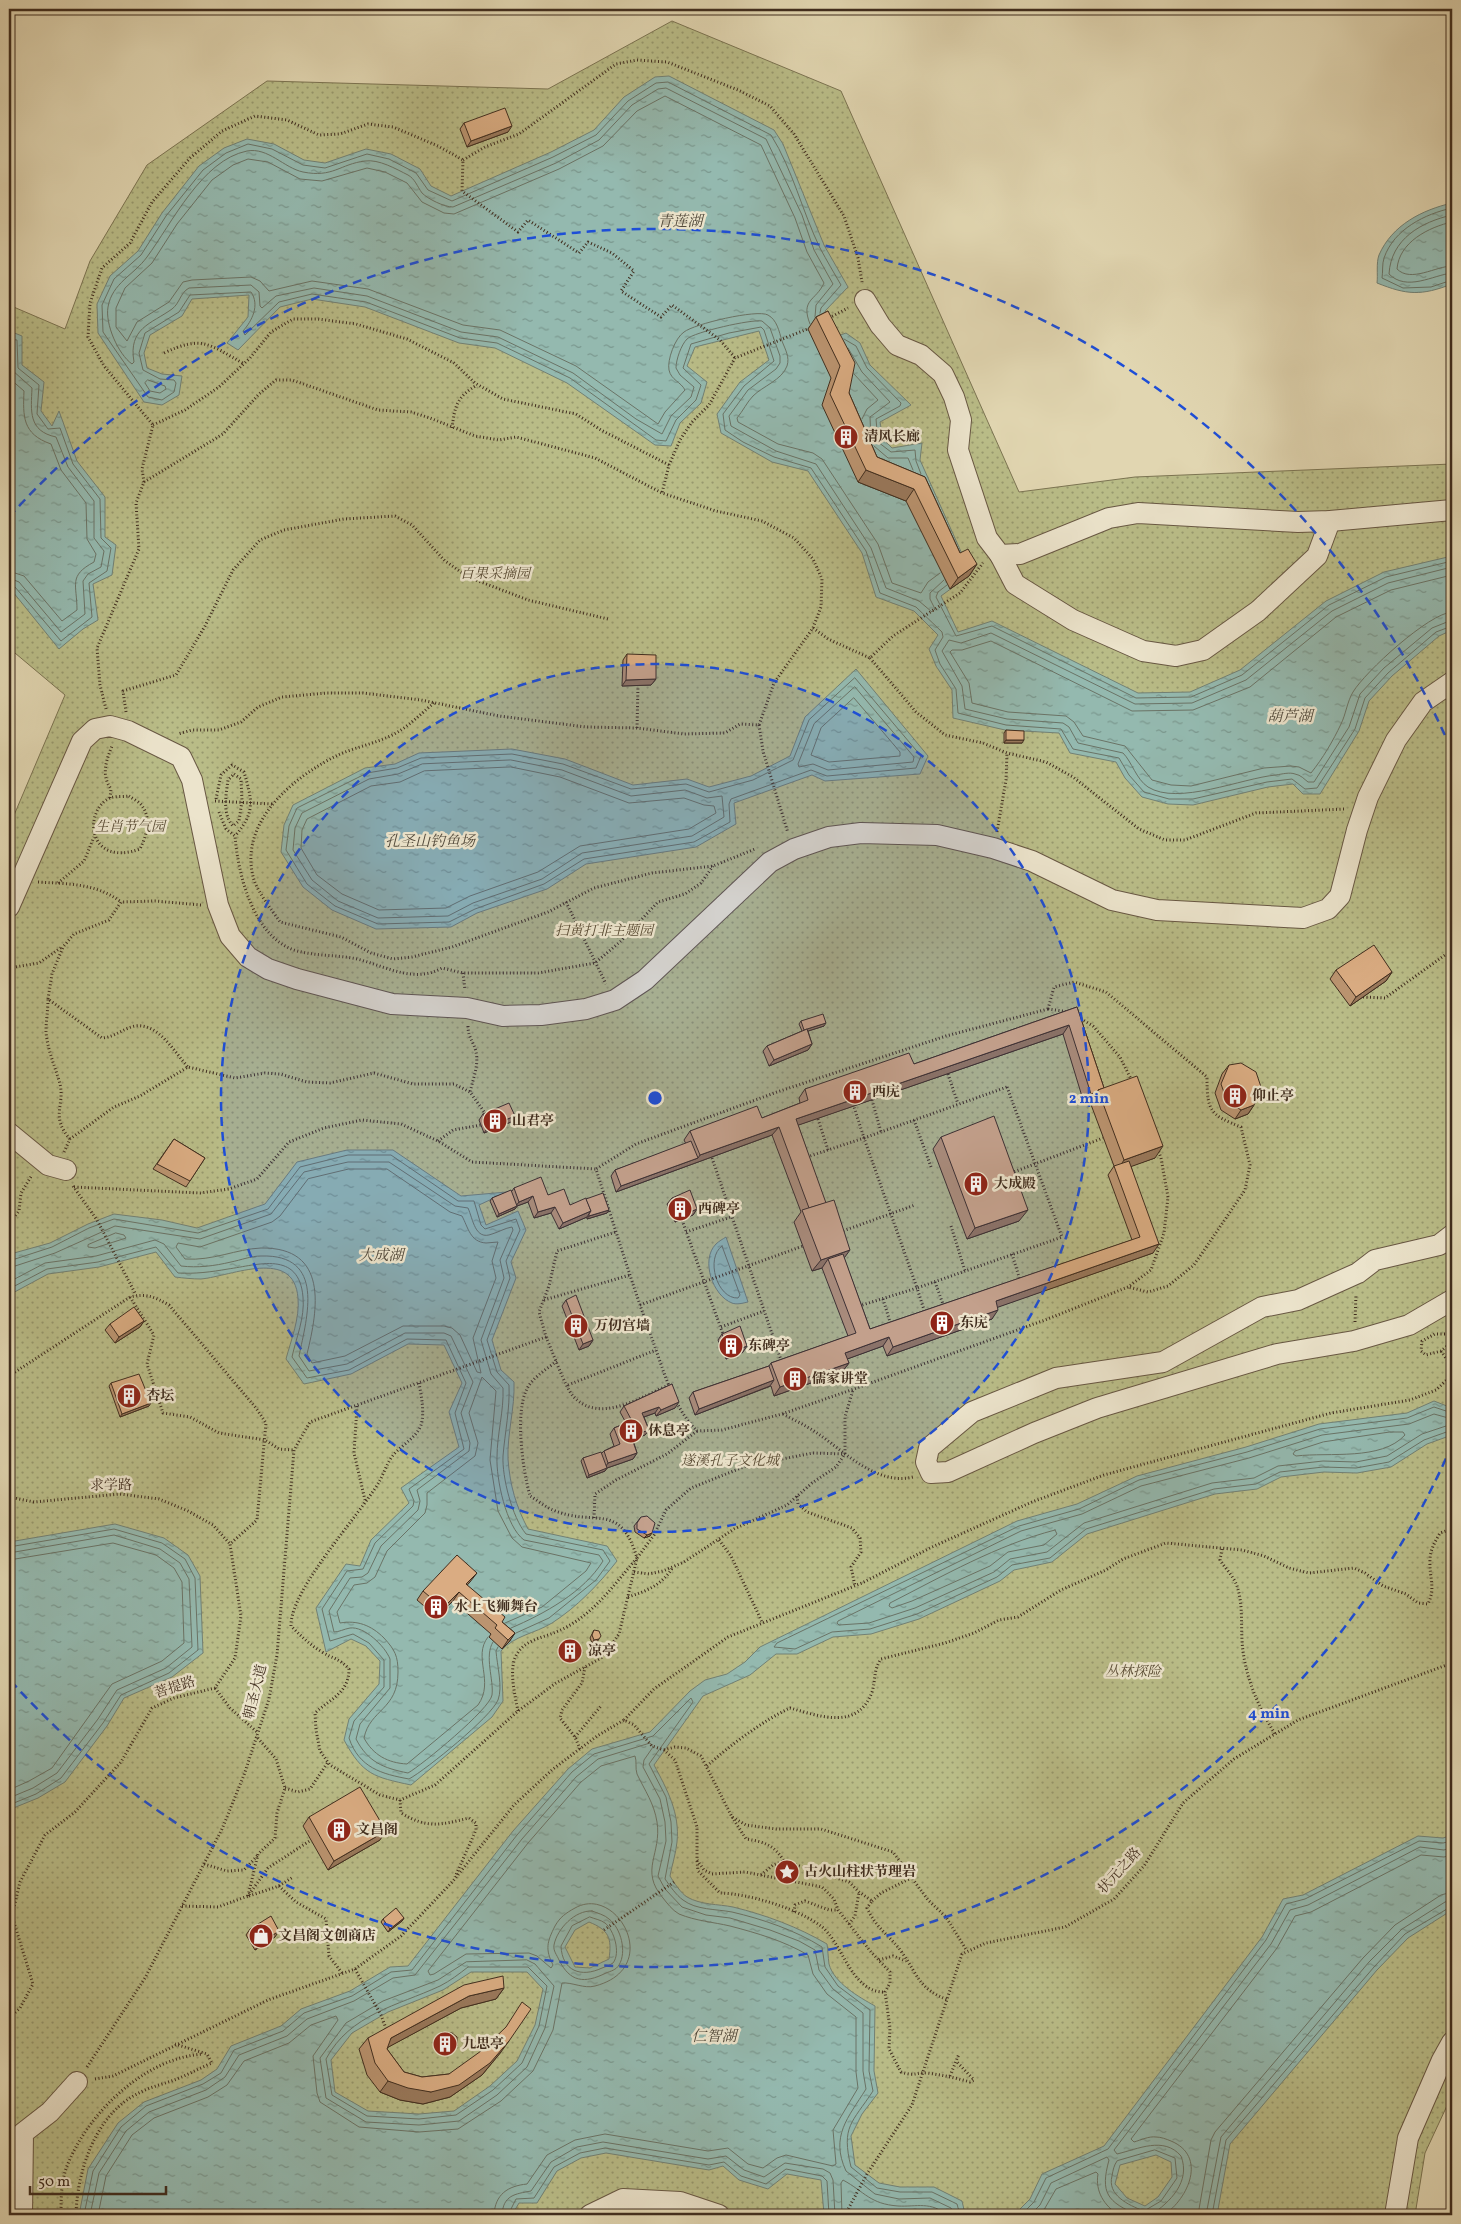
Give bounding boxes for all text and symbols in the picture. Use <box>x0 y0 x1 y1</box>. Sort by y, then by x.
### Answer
water label: 青莲湖 <box>657 212 705 233</box>
building icon: 清风长廊 <box>833 424 859 450</box>
place label: 清风长廊 <box>864 428 920 447</box>
park label: 百果采摘园 <box>460 565 532 584</box>
water label: 葫芦湖 <box>1267 707 1315 728</box>
park label: 生肖节气园 <box>95 818 167 837</box>
water label: 孔圣山钓鱼场 <box>385 832 477 853</box>
park label: 扫黄打非主题园 <box>555 922 655 941</box>
building icon: 西庑 <box>842 1079 868 1105</box>
place label: 西庑 <box>872 1083 900 1102</box>
building icon: 仰止亭 <box>1222 1083 1248 1109</box>
place label: 仰止亭 <box>1252 1087 1294 1106</box>
centre of rings <box>646 1089 664 1107</box>
text: 2 min <box>1069 1089 1109 1110</box>
building icon: 山君亭 <box>482 1108 508 1134</box>
place label: 山君亭 <box>512 1112 554 1131</box>
building icon: 大成殿 <box>963 1171 989 1197</box>
place label: 大成殿 <box>994 1175 1036 1194</box>
building icon: 西碑亭 <box>667 1196 693 1222</box>
place label: 西碑亭 <box>698 1200 740 1219</box>
water label: 大成湖 <box>358 1246 406 1267</box>
building icon: 东庑 <box>929 1310 955 1336</box>
building icon: 万仞宫墙 <box>563 1313 589 1339</box>
place label: 东庑 <box>960 1314 988 1333</box>
place label: 万仞宫墙 <box>594 1317 650 1336</box>
building icon: 东碑亭 <box>718 1333 744 1359</box>
place label: 东碑亭 <box>748 1337 790 1356</box>
building icon: 儒家讲堂 <box>782 1366 808 1392</box>
place label: 儒家讲堂 <box>812 1370 868 1389</box>
building icon: 杏坛 <box>116 1383 142 1409</box>
place label: 杏坛 <box>146 1387 174 1406</box>
building icon: 休息亭 <box>618 1418 644 1444</box>
place label: 休息亭 <box>648 1422 690 1441</box>
park label: 遂溪孔子文化城 <box>681 1452 781 1471</box>
street label: 求学路 <box>90 1476 132 1496</box>
building icon: 水上飞狮舞台 <box>423 1594 449 1620</box>
place label: 水上飞狮舞台 <box>454 1598 538 1617</box>
building icon: 凉亭 <box>557 1638 583 1664</box>
place label: 凉亭 <box>588 1642 616 1661</box>
street label: 朝圣大道 <box>240 1663 272 1721</box>
park label: 丛林探险 <box>1105 1663 1163 1682</box>
street label: 菩提路 <box>152 1672 198 1704</box>
text: 4 min <box>1248 1704 1290 1725</box>
building icon: 文昌阁 <box>326 1817 352 1843</box>
place label: 文昌阁 <box>356 1821 398 1840</box>
street label: 状元之路 <box>1094 1844 1146 1898</box>
place icon: 古火山柱状节理岩 <box>774 1859 800 1885</box>
place label: 古火山柱状节理岩 <box>804 1863 916 1882</box>
shop icon: 文昌阁文创商店 <box>248 1923 274 1949</box>
place label: 文昌阁文创商店 <box>278 1927 376 1946</box>
water label: 仁智湖 <box>691 2027 739 2048</box>
building icon: 九思亭 <box>432 2031 458 2057</box>
place label: 九思亭 <box>462 2035 504 2054</box>
scale bar <box>30 2164 166 2196</box>
text: 50 m <box>38 2172 70 2193</box>

